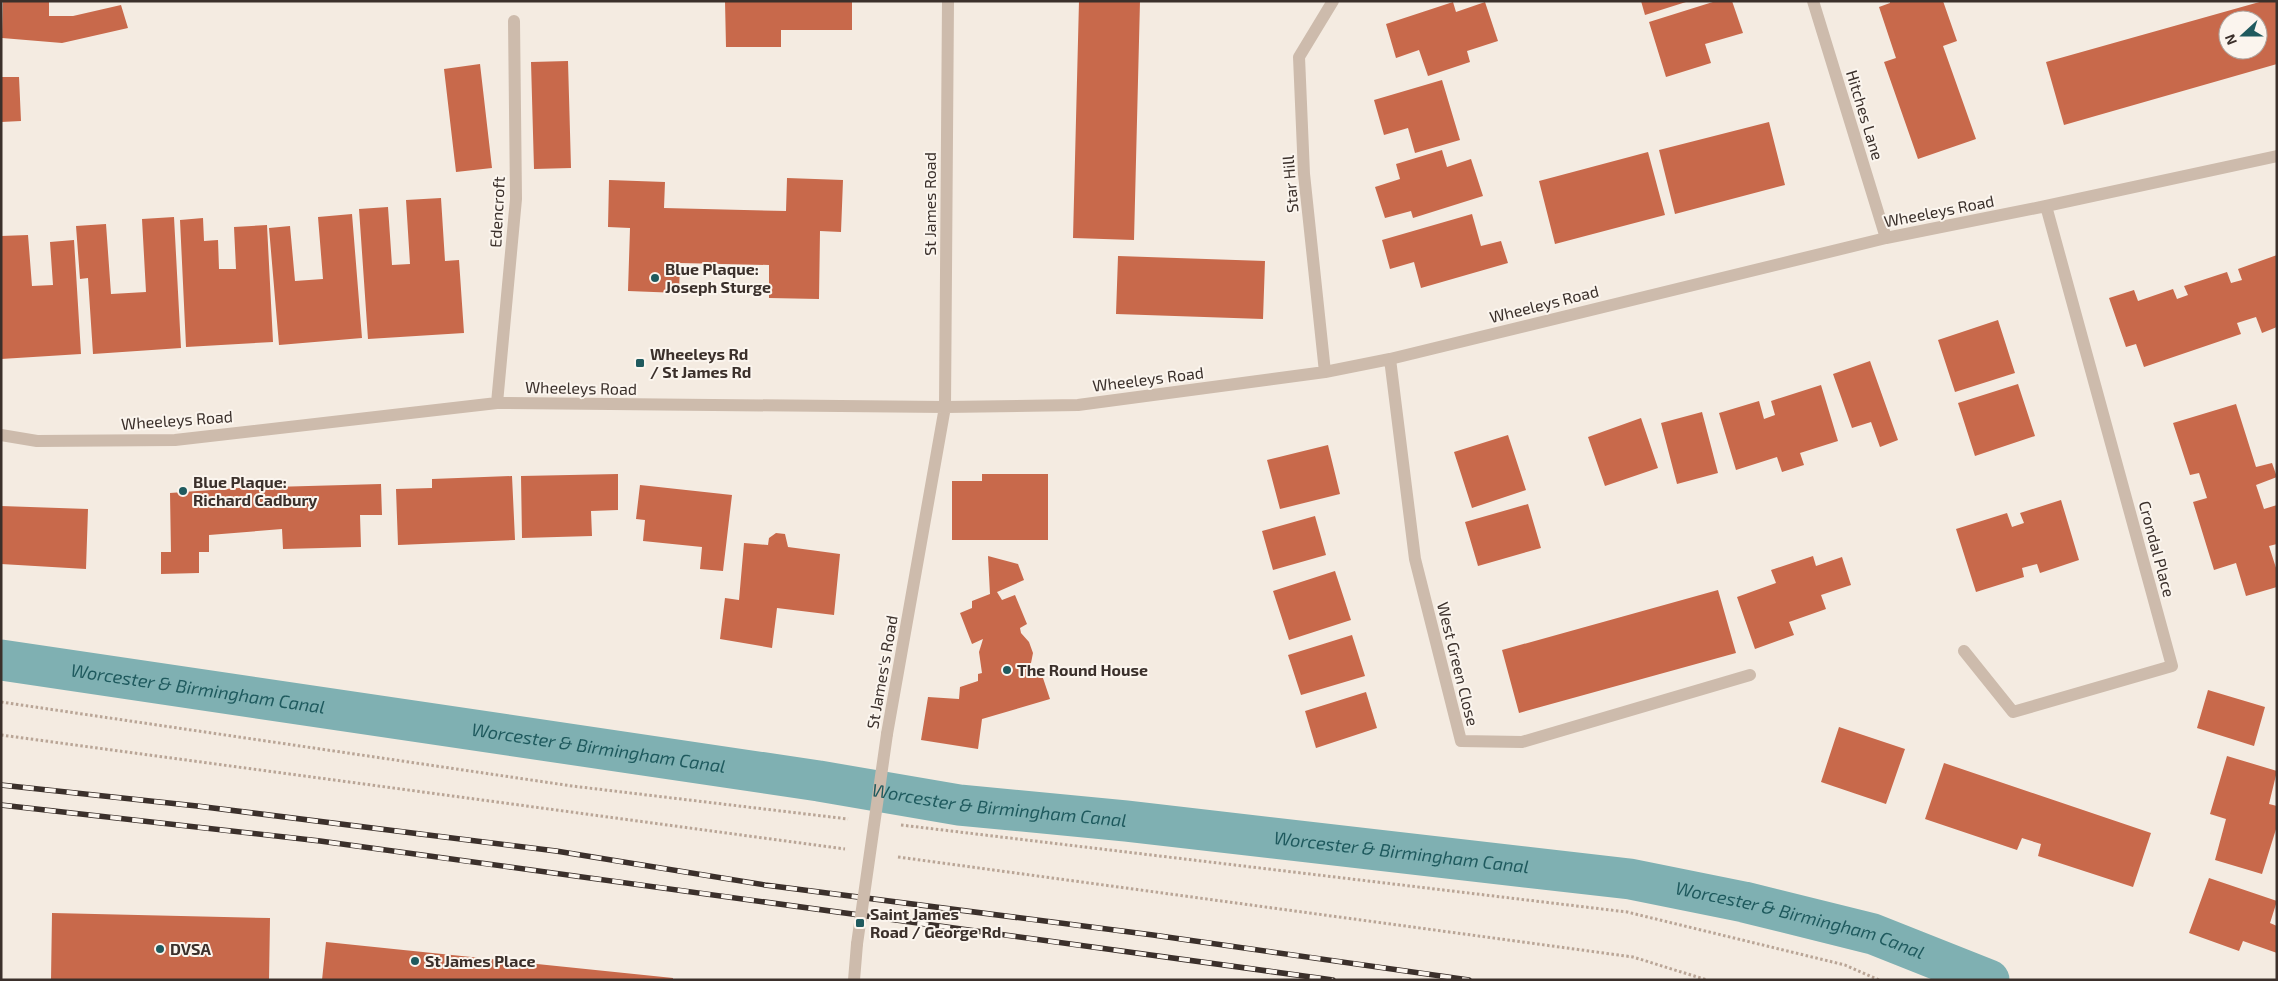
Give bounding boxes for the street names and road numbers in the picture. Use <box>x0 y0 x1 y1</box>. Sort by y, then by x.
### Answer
street label: Hitches Lane <box>1843 68 1888 162</box>
street label: St James Road <box>920 152 939 256</box>
street label: Star Hill <box>1278 154 1301 214</box>
street label: Edencroft <box>485 176 508 248</box>
street label: Wheeleys Road <box>1882 191 1996 231</box>
street label: Wheeleys Road <box>1487 281 1600 326</box>
street label: Wheeleys Road <box>1091 362 1205 395</box>
street label: Wheeleys Road <box>525 377 637 398</box>
street label: Wheeleys Road <box>120 406 233 433</box>
street label: Crondal Place <box>2136 499 2179 599</box>
street label: West Green Close <box>1434 600 1483 728</box>
street label: St James's Road <box>862 614 901 730</box>

